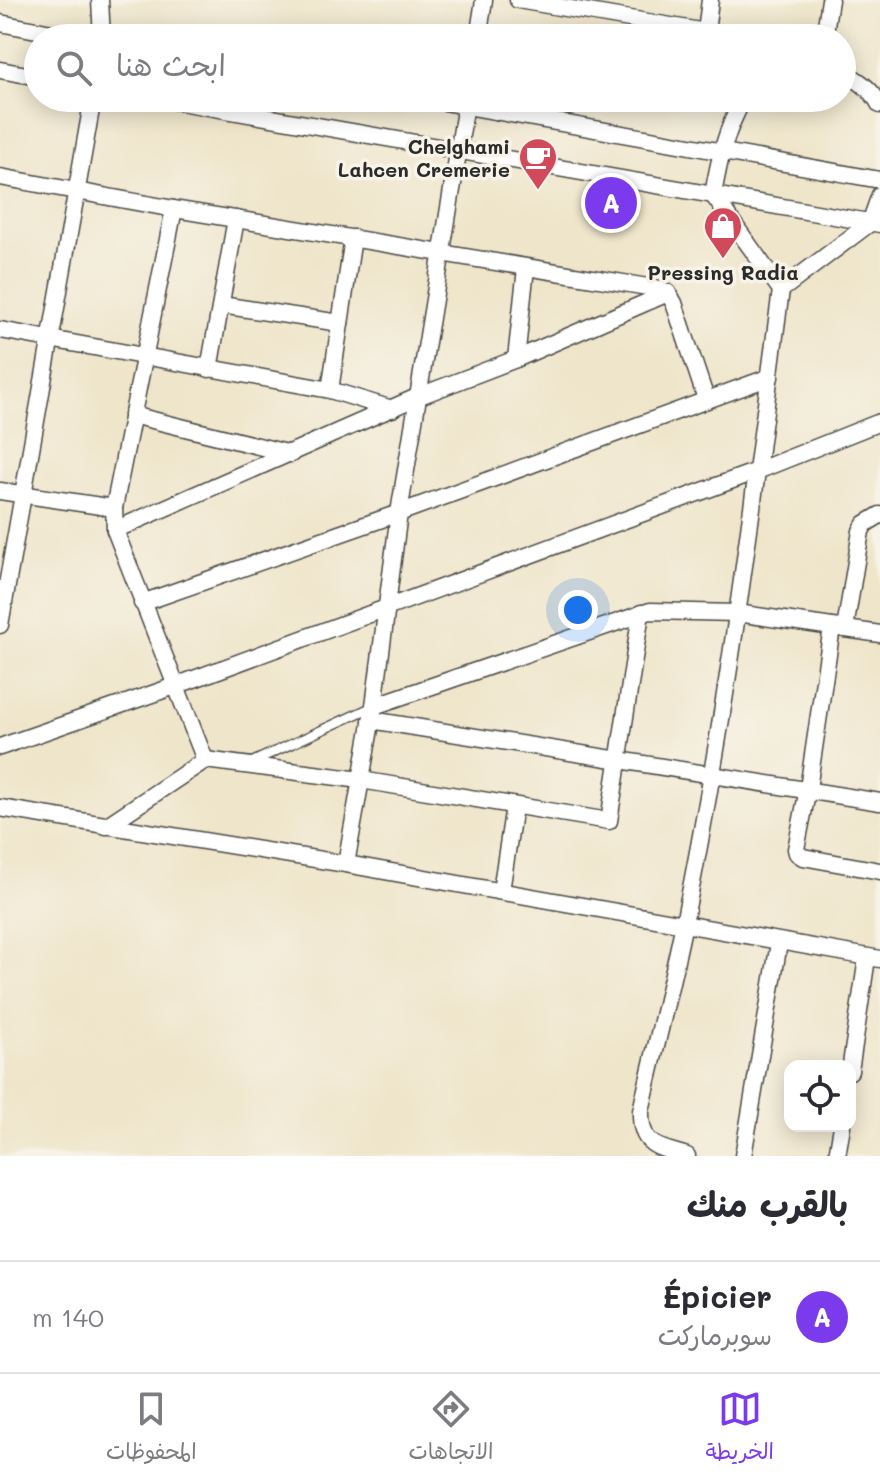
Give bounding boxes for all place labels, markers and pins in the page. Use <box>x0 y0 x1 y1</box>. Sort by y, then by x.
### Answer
place label: Chelghami Lahcen Cremerie <box>338 133 510 182</box>
cafe icon: Chelghami Lahcen Cremerie <box>517 136 559 191</box>
pin: A <box>585 173 637 233</box>
shop icon: Pressing Radia <box>702 205 744 260</box>
place label: Pressing Radia <box>647 259 799 285</box>

